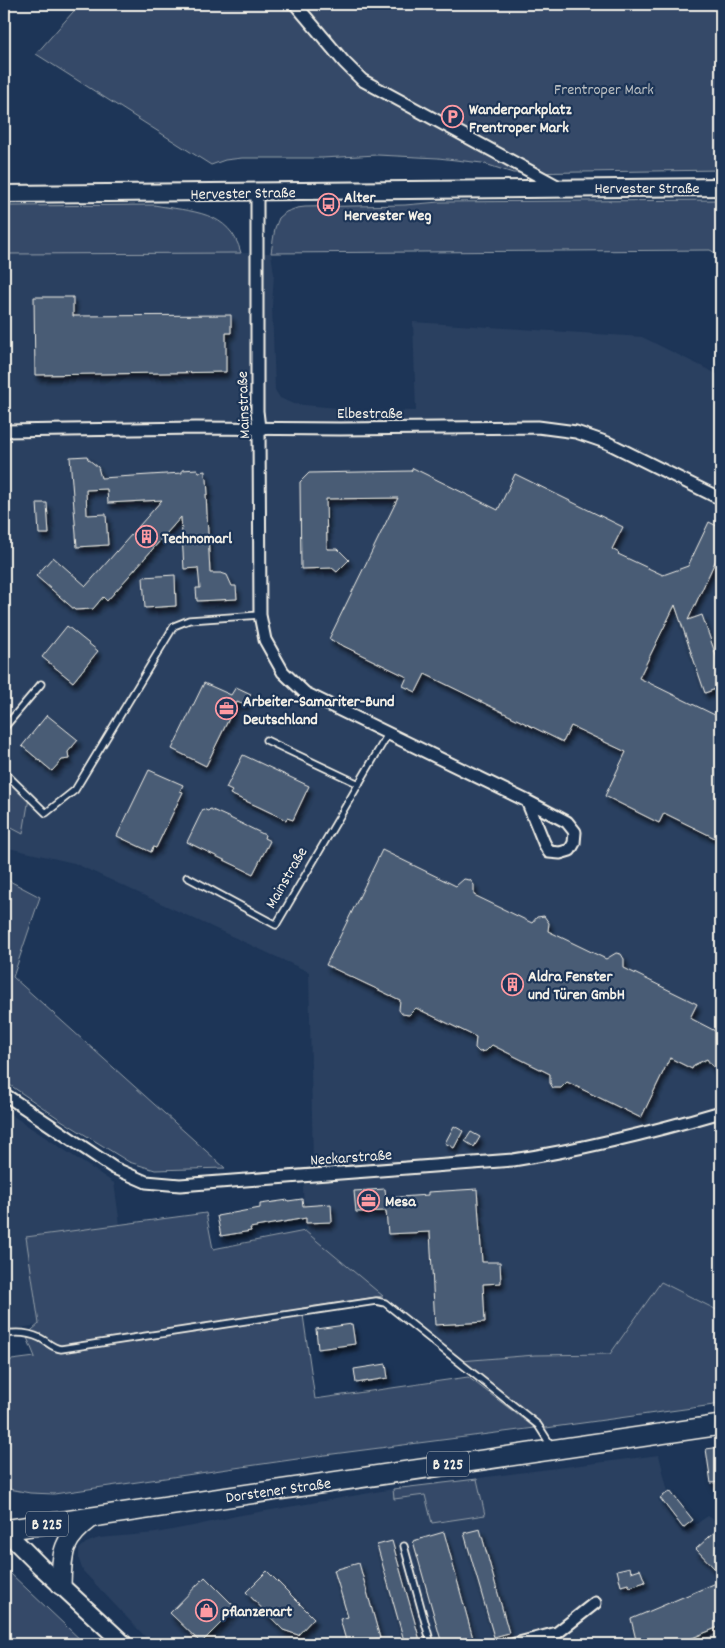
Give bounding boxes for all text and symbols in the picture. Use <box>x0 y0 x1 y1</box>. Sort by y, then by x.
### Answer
park label: Frentroper Mark <box>554 79 654 102</box>
place label: Wanderparkplatz Frentroper Mark <box>469 99 573 140</box>
parking icon: Wanderparkplatz Frentroper Mark <box>441 105 465 129</box>
street label: Hervester Straße <box>594 178 700 201</box>
street label: Hervester Straße <box>190 182 296 207</box>
place label: Alter Hervester Weg <box>344 187 431 228</box>
bus stop icon: Alter Hervester Weg <box>316 193 340 217</box>
street label: Mainstraße <box>232 371 257 439</box>
street label: Elbestraße <box>337 403 403 426</box>
building icon: Technomarl <box>134 525 158 549</box>
place label: Technomarl <box>162 528 232 551</box>
place label: Arbeiter-Samariter-Bund Deutschland <box>243 691 395 732</box>
office icon: Arbeiter-Samariter-Bund Deutschland <box>215 697 239 721</box>
street label: Mainstraße <box>260 843 314 913</box>
place label: Aldra Fenster und Türen GmbH <box>528 966 625 1007</box>
building icon: Aldra Fenster und Türen GmbH <box>500 972 524 996</box>
street label: Neckarstraße <box>309 1144 393 1173</box>
office icon: Mesa <box>357 1188 381 1212</box>
place label: Mesa <box>385 1191 417 1214</box>
road number: B 225 <box>427 1452 469 1476</box>
street label: Dorstener Straße <box>224 1473 332 1510</box>
road number: B 225 <box>26 1512 68 1536</box>
shop icon: pflanzenart <box>194 1598 218 1622</box>
place label: pflanzenart <box>222 1601 292 1624</box>

